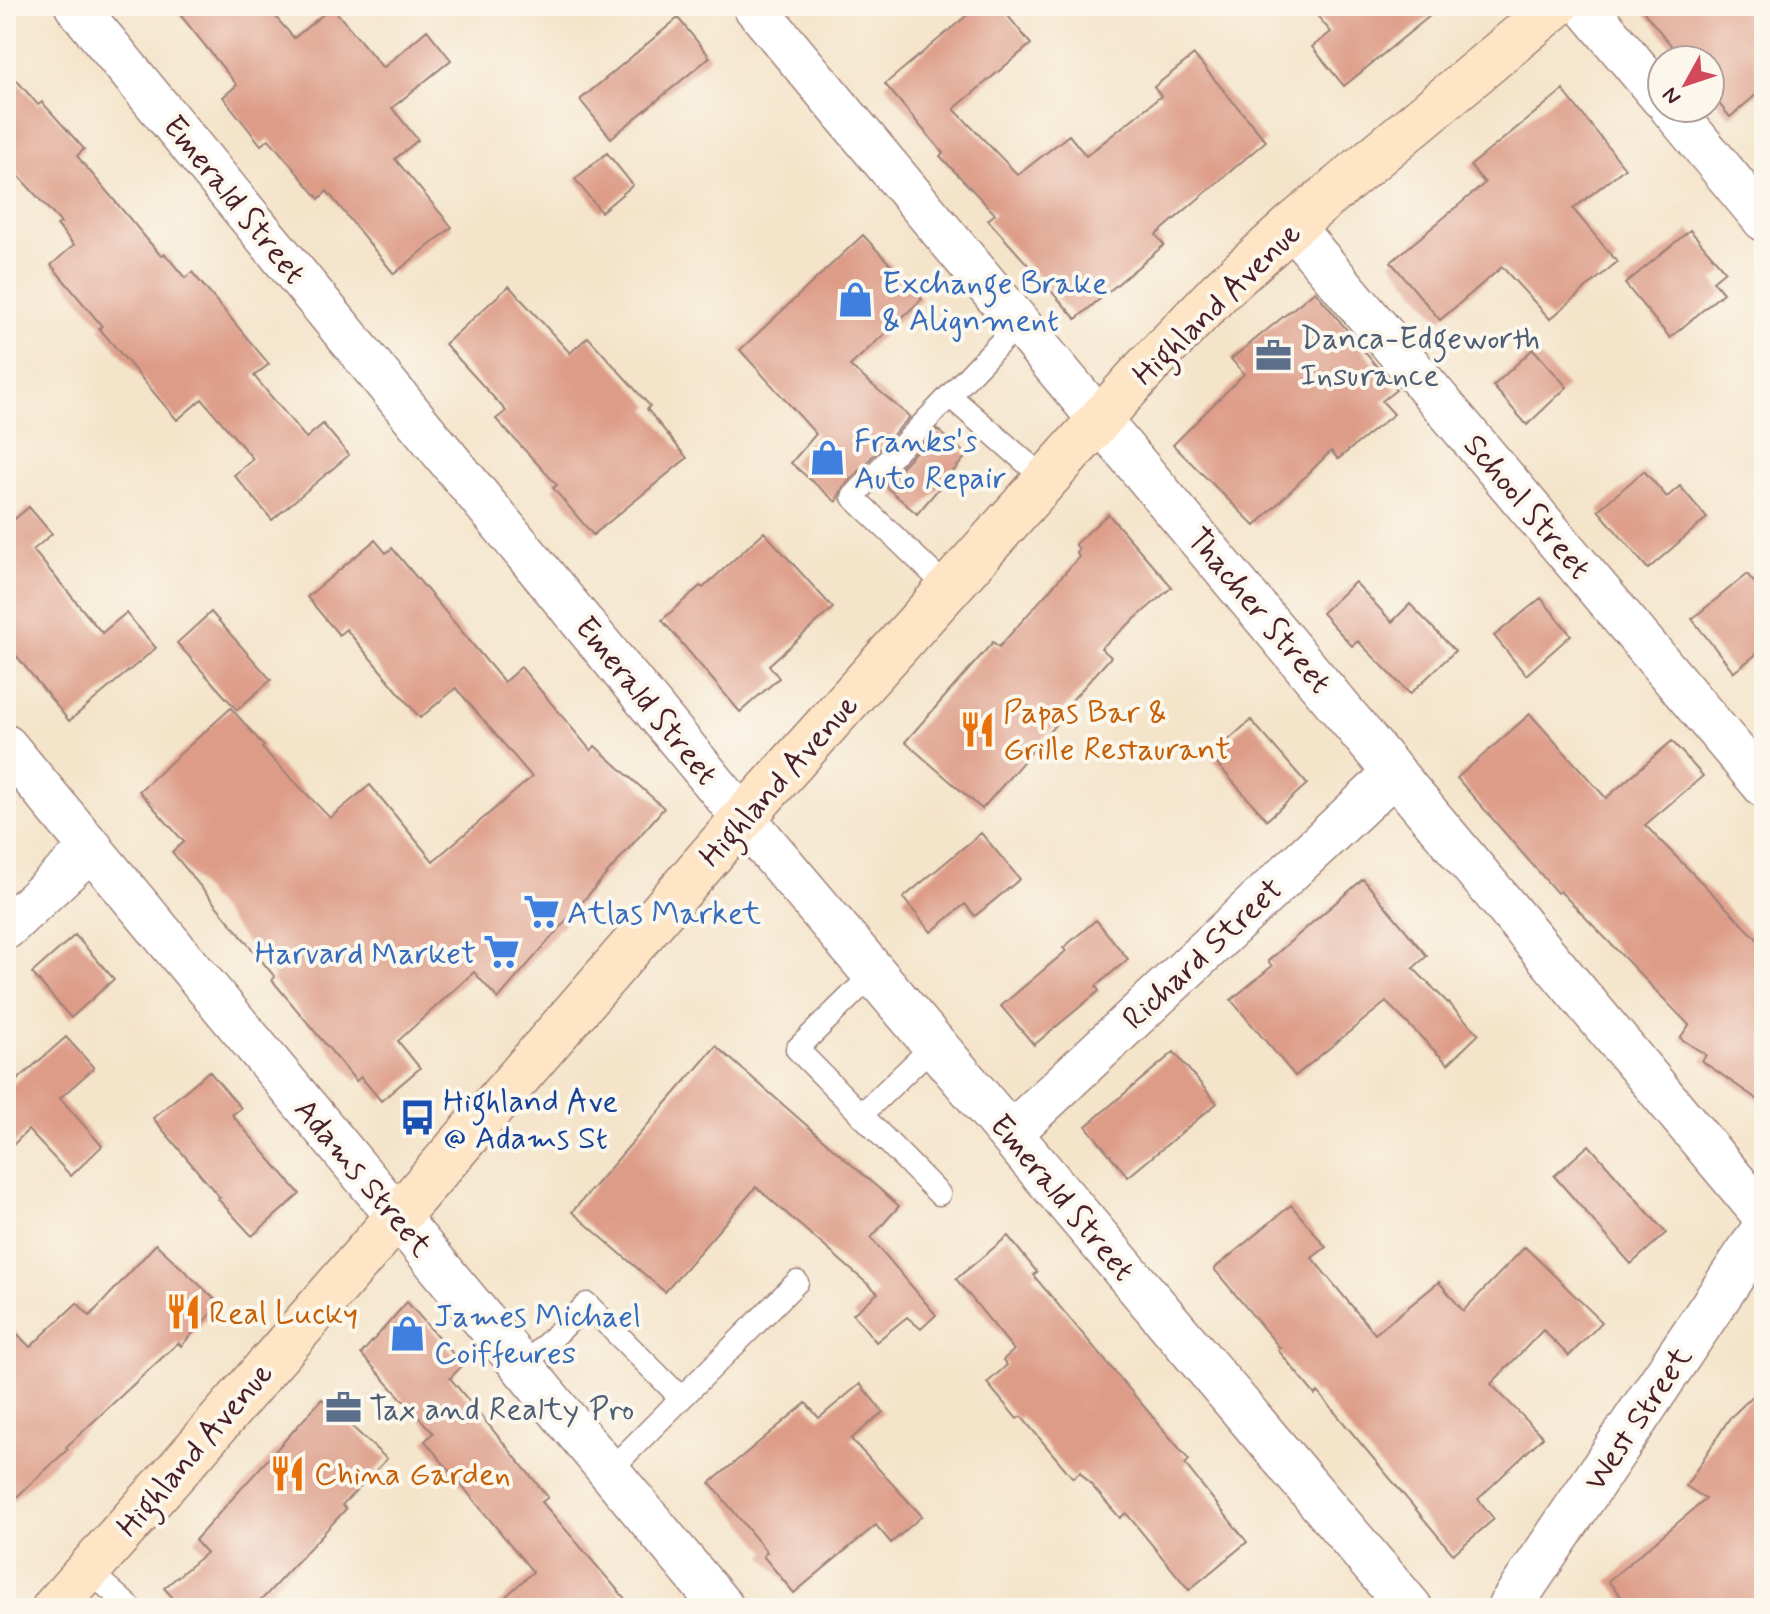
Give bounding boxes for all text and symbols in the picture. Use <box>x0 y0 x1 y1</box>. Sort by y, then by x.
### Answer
north arrow <box>1646 44 1726 124</box>
text: N <box>1657 81 1688 110</box>
street label: Emerald Street <box>152 107 315 294</box>
street label: Highland Avenue <box>1124 213 1313 398</box>
place label: Exchange Brake & Alignment <box>882 263 1108 342</box>
shop icon: Exchange Brake & Alignment <box>837 281 875 319</box>
place label: Danca-Edgeworth Insurance <box>1300 318 1540 397</box>
office icon: Danca-Edgeworth Insurance <box>1255 336 1293 374</box>
place label: Franks's Auto Repair <box>854 421 1006 500</box>
street label: School Street <box>1453 426 1600 589</box>
shop icon: Franks's Auto Repair <box>809 439 847 477</box>
street label: Thacher Street <box>1177 519 1340 703</box>
street label: Emerald Street <box>564 608 727 795</box>
street label: Highland Avenue <box>691 686 871 879</box>
place label: Papas Bar & Grille Restaurant <box>1003 692 1230 771</box>
restaurant icon: Papas Bar & Grille Restaurant <box>958 710 996 748</box>
street label: Richard Street <box>1114 869 1293 1040</box>
supermarket icon: Atlas Market <box>522 893 560 931</box>
place label: Atlas Market <box>567 893 761 935</box>
place label: Harvard Market <box>255 933 476 975</box>
supermarket icon: Harvard Market <box>483 933 521 971</box>
place label: Highland Ave @ Adams St <box>443 1081 618 1160</box>
street label: Adams Street <box>284 1090 441 1266</box>
bus stop icon: Highland Ave @ Adams St <box>398 1099 436 1137</box>
street label: Emerald Street <box>979 1106 1144 1291</box>
restaurant icon: Real Lucky <box>164 1293 202 1331</box>
place label: Real Lucky <box>209 1293 358 1335</box>
place label: James Michael Coiffeures <box>434 1296 641 1375</box>
shop icon: James Michael Coiffeures <box>389 1314 427 1352</box>
street label: West Street <box>1575 1338 1703 1500</box>
street label: Highland Avenue <box>108 1354 286 1549</box>
office icon: Tax and Realty Pro <box>324 1389 362 1427</box>
place label: Tax and Realty Pro <box>369 1389 634 1431</box>
restaurant icon: China Garden <box>269 1454 307 1492</box>
place label: China Garden <box>314 1454 511 1496</box>

